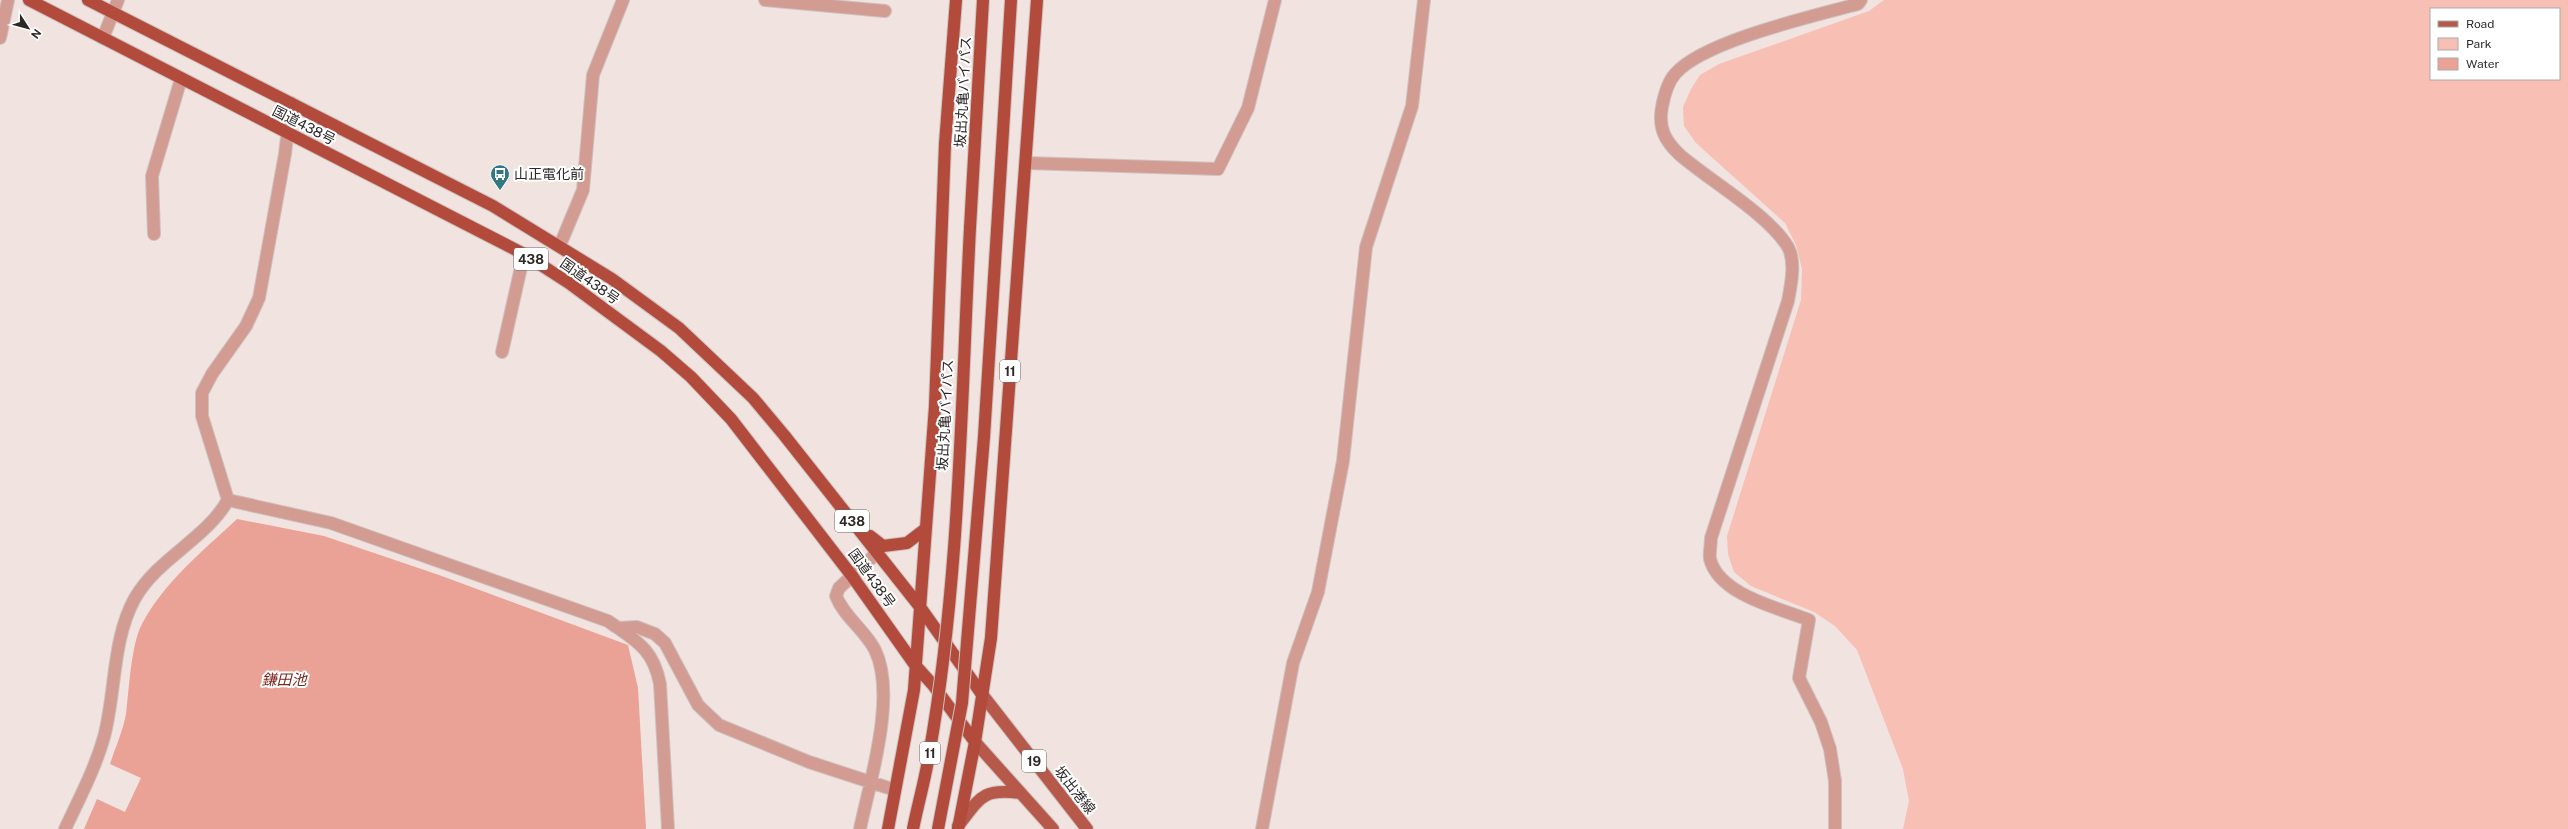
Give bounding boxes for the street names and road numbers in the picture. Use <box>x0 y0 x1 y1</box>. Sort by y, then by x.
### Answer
street label: 坂出丸亀バイパス <box>952 36 974 148</box>
street label: 国道438号 <box>270 102 338 148</box>
road number: 438 <box>514 248 548 270</box>
street label: 国道438号 <box>557 255 623 307</box>
street label: 坂出丸亀バイパス <box>934 359 956 471</box>
road number: 11 <box>1000 360 1020 382</box>
road number: 438 <box>835 510 869 532</box>
street label: 国道438号 <box>845 546 899 610</box>
road number: 11 <box>920 742 940 764</box>
road number: 19 <box>1022 750 1046 772</box>
street label: 坂出港線 <box>1051 763 1099 817</box>

